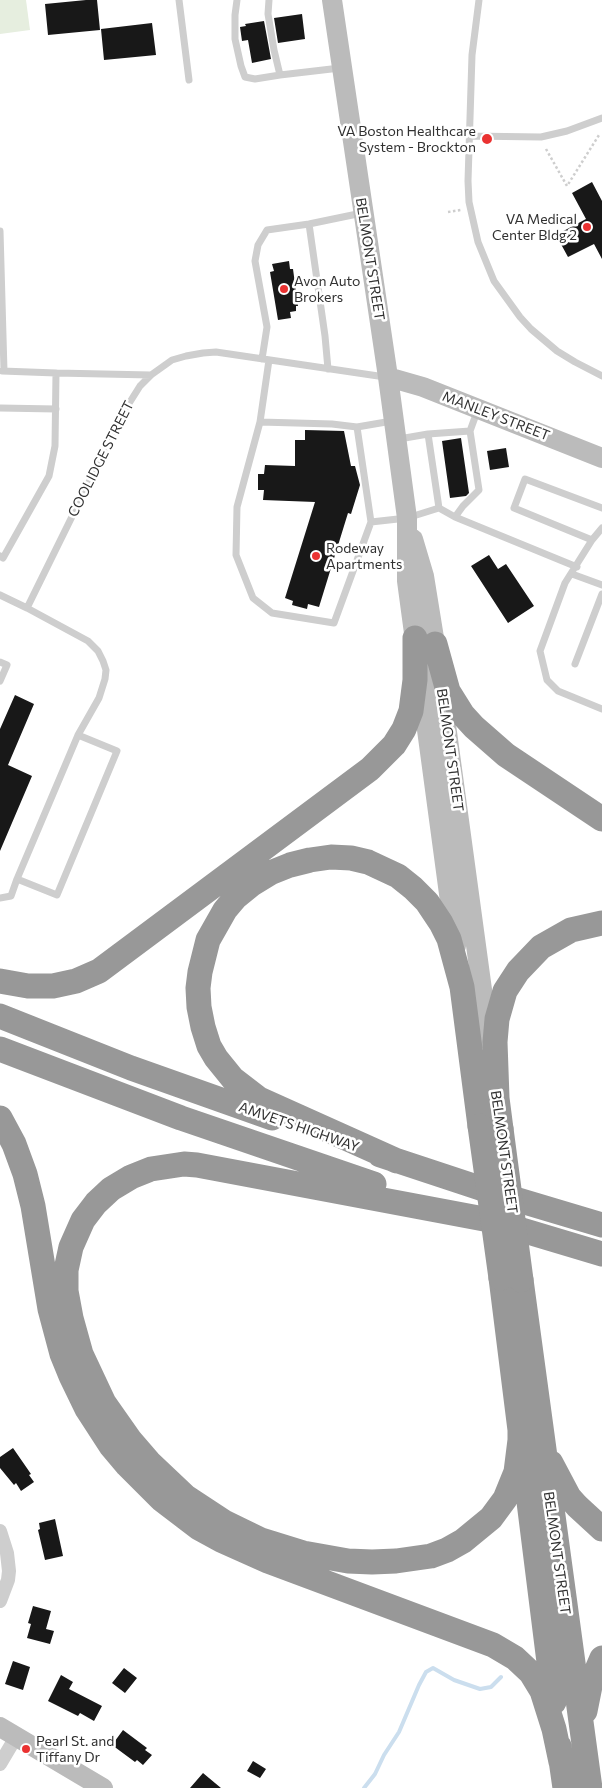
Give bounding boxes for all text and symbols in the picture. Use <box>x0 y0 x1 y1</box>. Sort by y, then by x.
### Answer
place label: VA Boston Healthcare System - Brockton <box>337 123 476 156</box>
marker: VA Boston Healthcare System - Brockton <box>480 132 494 146</box>
street label: BELMONT STREET <box>352 196 388 322</box>
place label: VA Medical Center Bldg 2 <box>492 211 577 243</box>
marker: VA Medical Center Bldg 2 <box>581 221 593 233</box>
place label: Avon Auto Brokers <box>294 273 360 306</box>
marker: Avon Auto Brokers <box>278 283 290 295</box>
street label: MANLEY STREET <box>440 388 552 444</box>
street label: COOLIDGE STREET <box>64 398 138 520</box>
place label: Rodeway Apartments <box>326 540 402 572</box>
marker: Rodeway Apartments <box>310 550 322 562</box>
street label: BELMONT STREET <box>433 687 467 813</box>
street label: BELMONT STREET <box>487 1089 521 1215</box>
street label: AMVETS HIGHWAY <box>237 1099 361 1155</box>
street label: BELMONT STREET <box>540 1490 574 1616</box>
place label: Pearl St. and Tiffany Dr <box>36 1733 114 1765</box>
marker: Pearl St. and Tiffany Dr <box>20 1743 32 1755</box>

